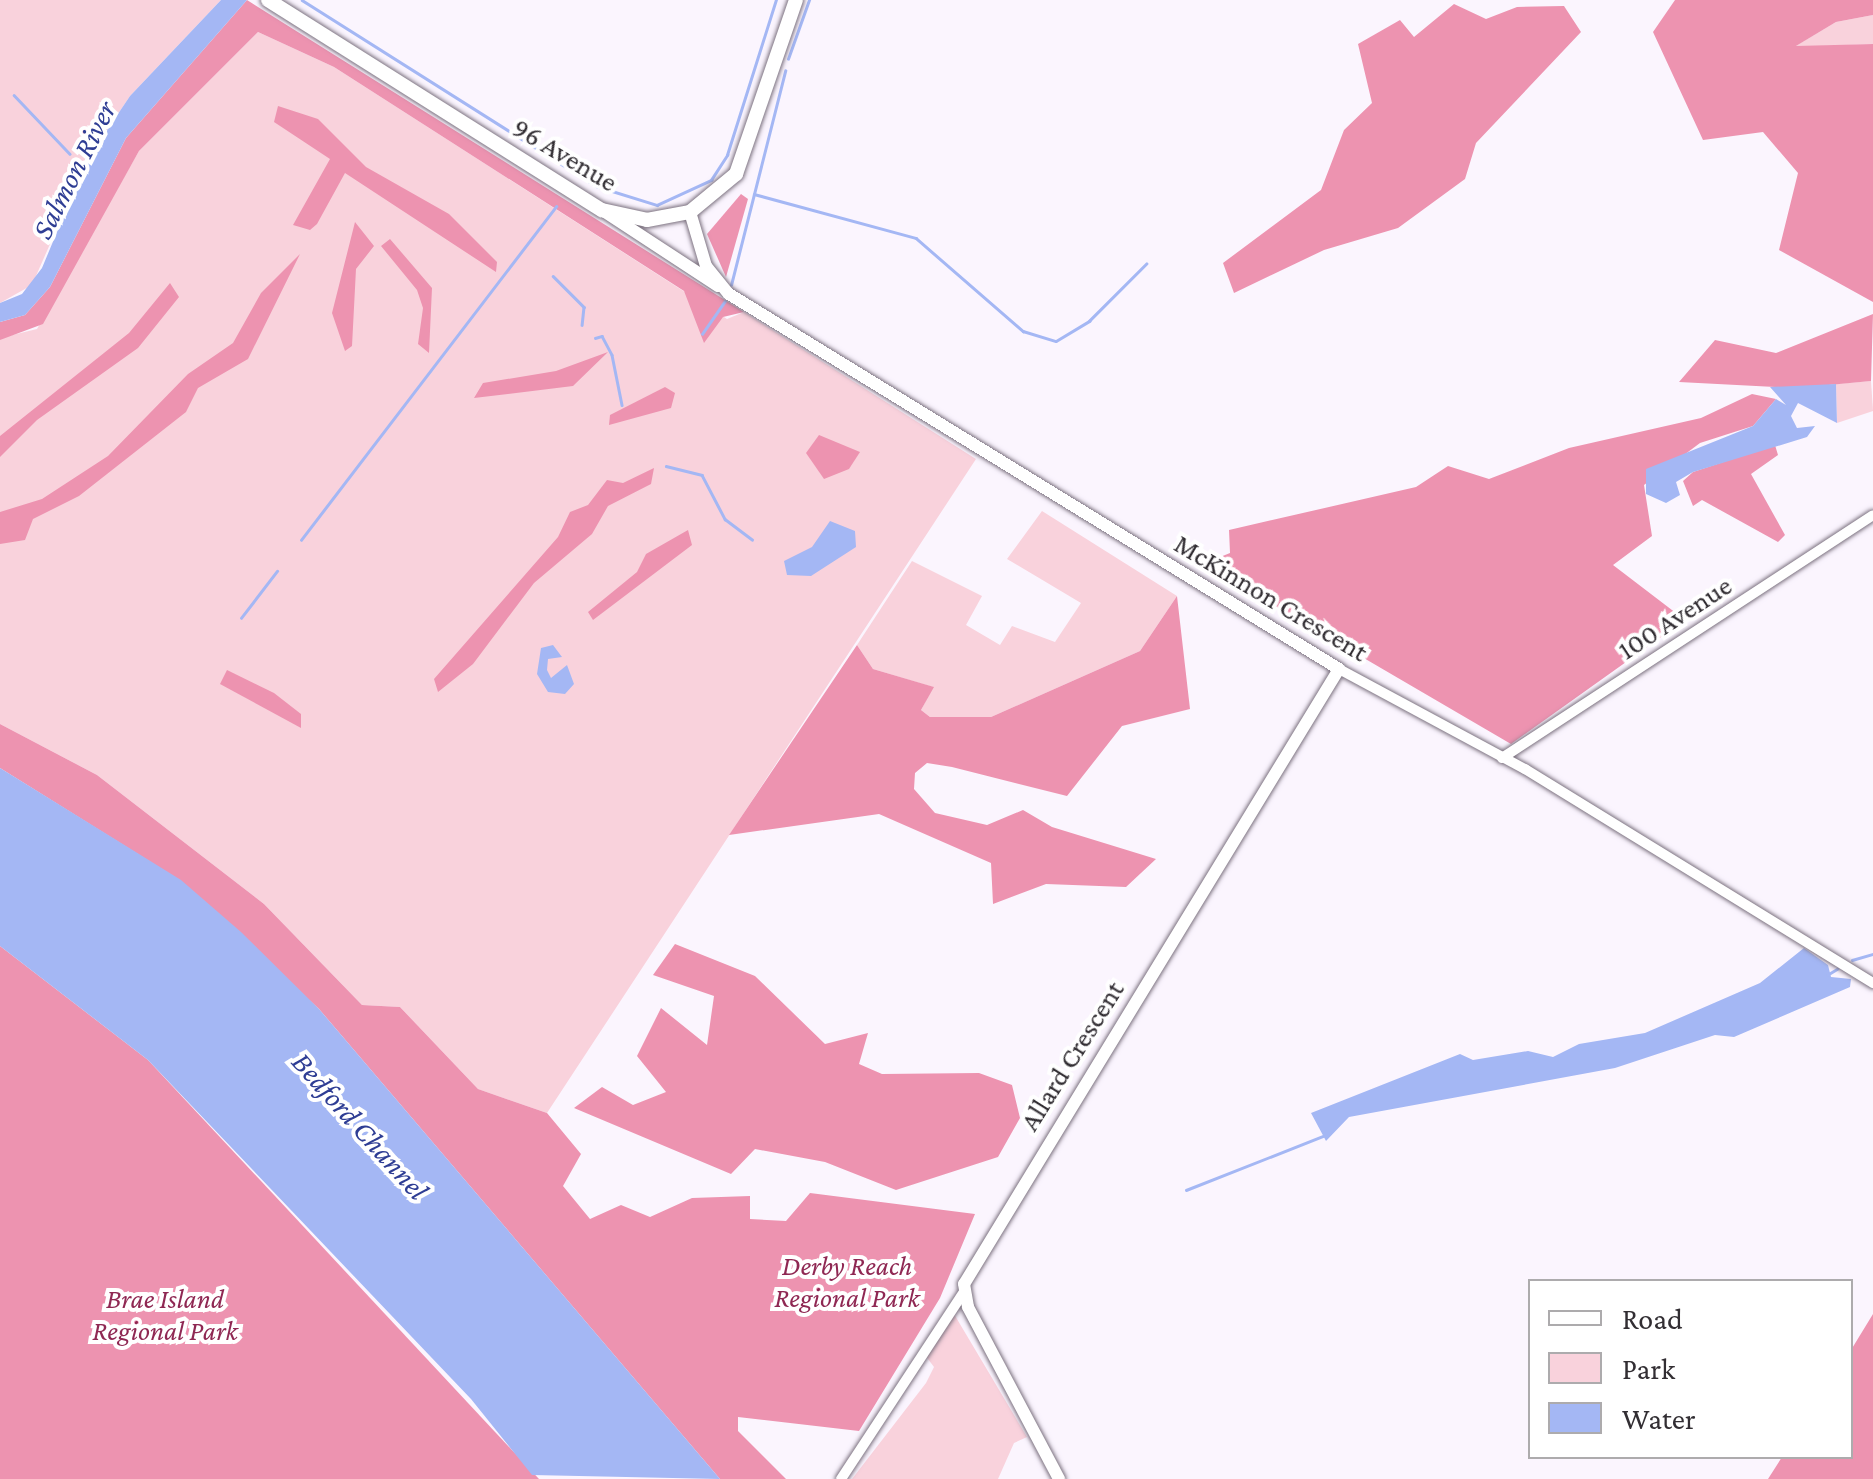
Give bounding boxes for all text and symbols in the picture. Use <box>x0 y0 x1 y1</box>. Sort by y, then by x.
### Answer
water label: Salmon River <box>24 95 124 245</box>
street label: 96 Avenue <box>507 111 623 199</box>
street label: McKinnon Crescent <box>1168 527 1374 669</box>
street label: 100 Avenue <box>1612 569 1738 667</box>
street label: Allard Crescent <box>1013 975 1131 1137</box>
water label: Bedford Channel <box>284 1044 436 1208</box>
park label: Derby Reach Regional Park <box>774 1249 920 1315</box>
legend <box>1528 1279 1853 1459</box>
park label: Brae Island Regional Park <box>92 1282 238 1348</box>
text: Road <box>1622 1302 1683 1335</box>
text: Park <box>1622 1352 1675 1385</box>
text: Water <box>1622 1402 1696 1435</box>

